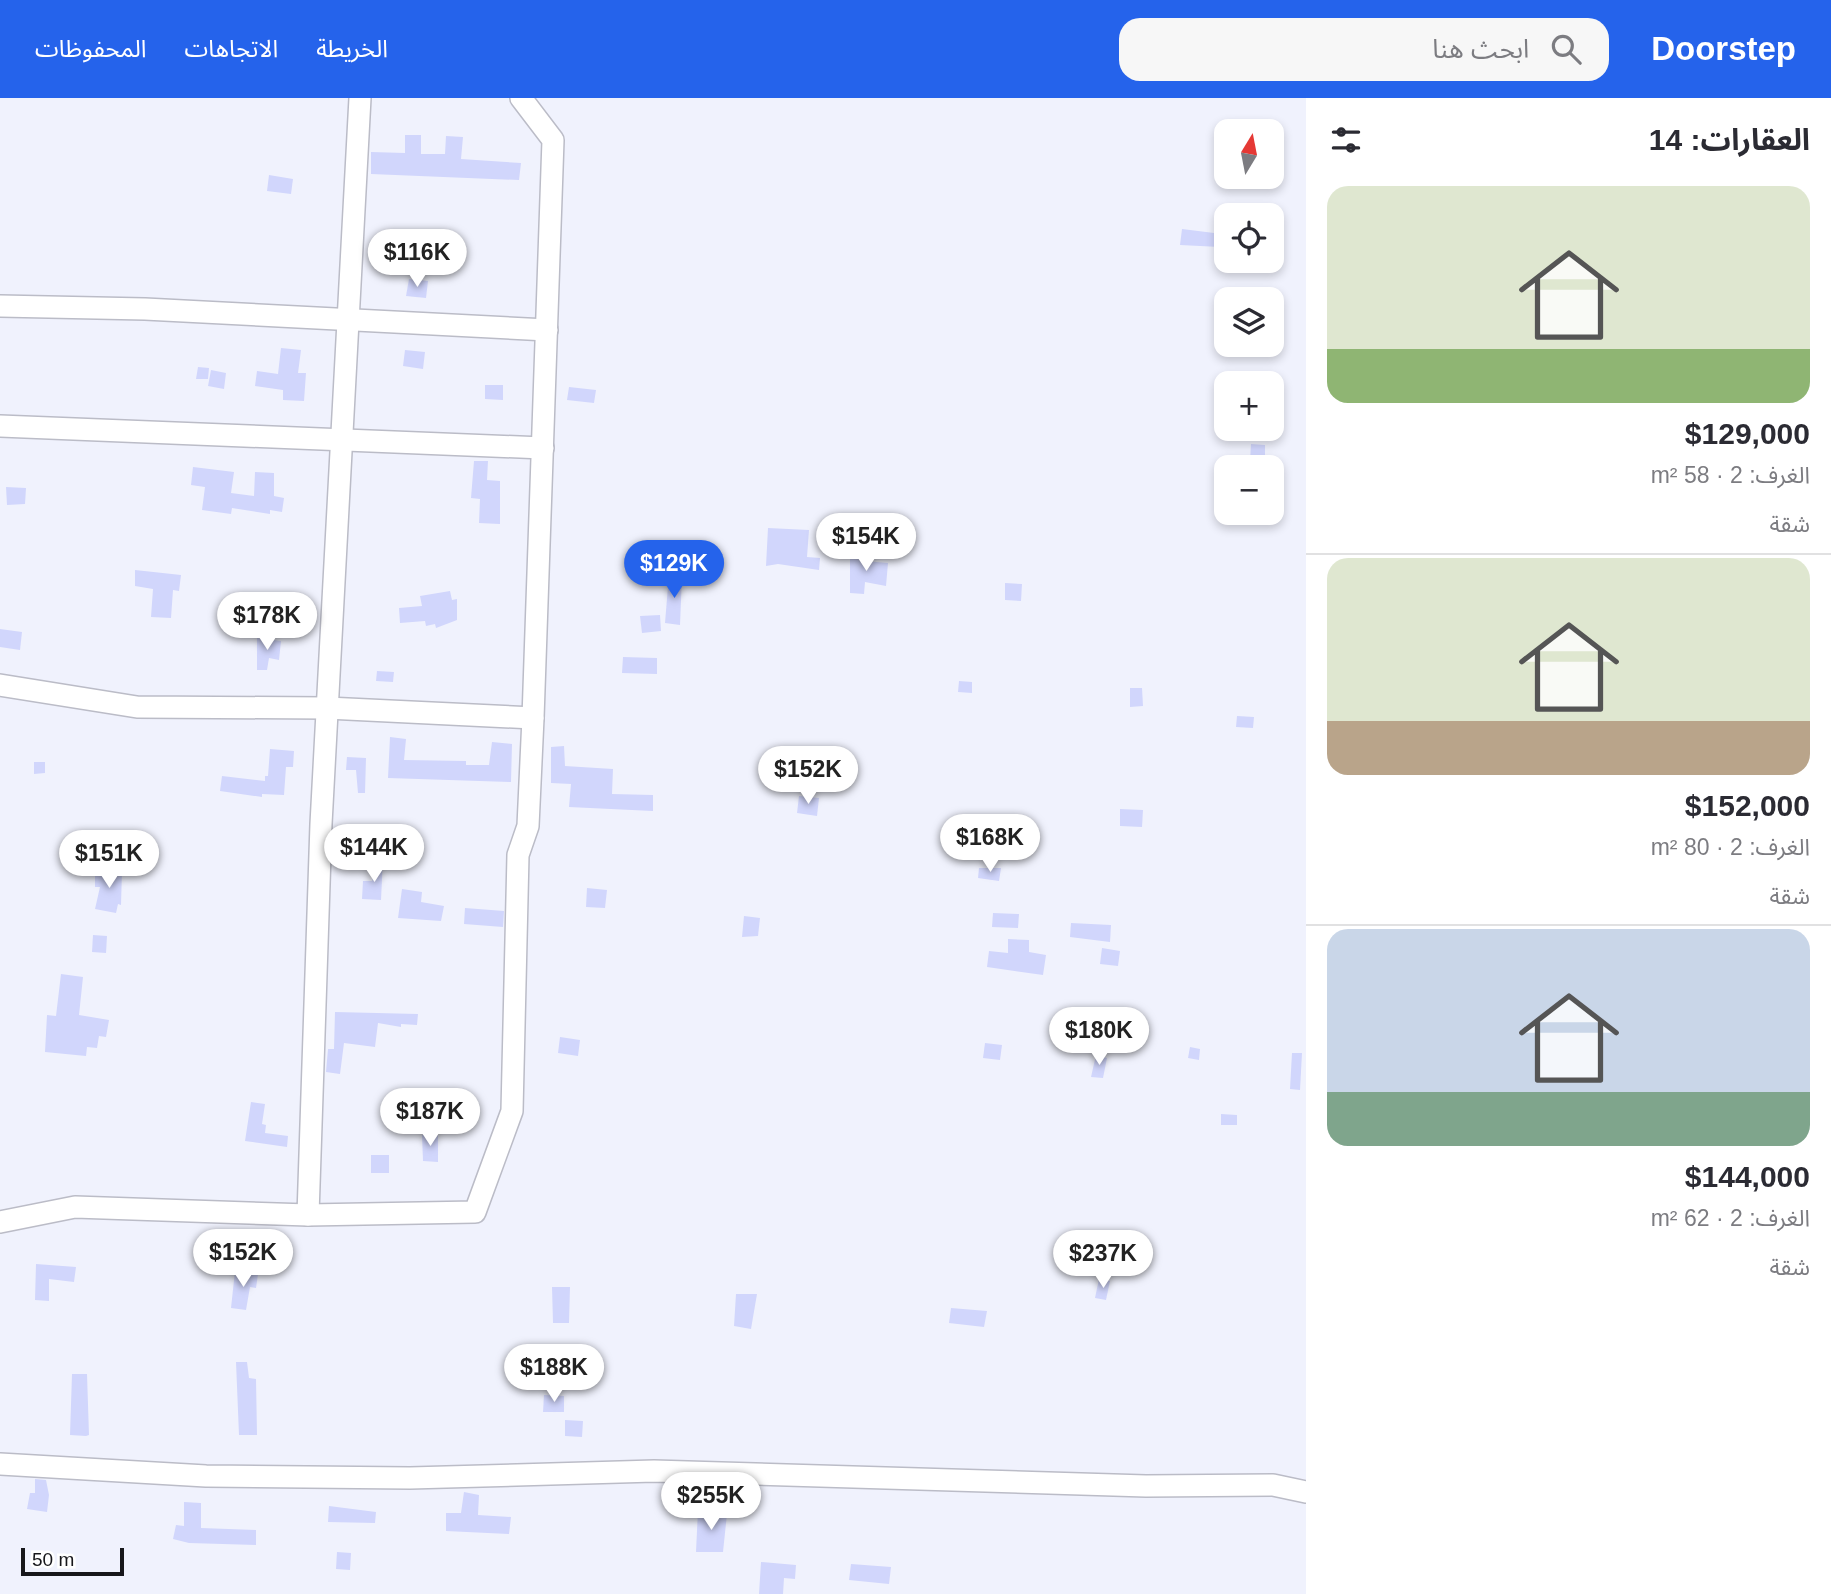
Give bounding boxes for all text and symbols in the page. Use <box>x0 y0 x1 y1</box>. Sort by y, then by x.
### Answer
search box <box>1119 18 1609 81</box>
icon: search <box>1547 30 1585 68</box>
text: Doorstep <box>1651 30 1796 67</box>
text: ابحث هنا <box>1432 34 1529 64</box>
text: المحفوظات <box>35 35 146 62</box>
text: الاتجاهات <box>184 35 278 62</box>
text: الخريطة <box>316 35 388 62</box>
north arrow <box>1214 119 1284 189</box>
map controls <box>1214 119 1284 525</box>
icon: filters <box>1327 121 1365 159</box>
text: العقارات: 14 <box>1649 123 1810 156</box>
button: locate <box>1214 203 1284 273</box>
pin: $116K <box>368 230 466 289</box>
icon: home <box>1506 232 1632 358</box>
text: $116K <box>384 239 450 265</box>
button: layers <box>1214 287 1284 357</box>
button: + <box>1214 371 1284 441</box>
text: $129,000 <box>1685 417 1810 450</box>
button: − <box>1214 455 1284 525</box>
text: الغرف: 2 · 58 m² <box>1651 462 1810 488</box>
text: شقة <box>1769 511 1810 537</box>
pin: $154K <box>817 514 915 573</box>
text: $154K <box>832 523 900 549</box>
pin: $129K <box>625 540 723 600</box>
text: $129K <box>640 550 708 576</box>
pin: $178K <box>218 592 316 652</box>
text: $178K <box>233 602 301 628</box>
icon: home <box>1506 604 1632 730</box>
pin: $152K <box>759 746 857 806</box>
text: $152K <box>774 756 842 782</box>
text: $152,000 <box>1685 789 1810 822</box>
pin: $168K <box>941 814 1039 874</box>
pin: $144K <box>325 824 423 884</box>
text: $168K <box>956 824 1024 850</box>
pin: $151K <box>60 830 158 890</box>
text: $144K <box>340 834 408 860</box>
text: الغرف: 2 · 80 m² <box>1651 834 1810 860</box>
text: $151K <box>75 840 143 866</box>
text: شقة <box>1769 883 1810 909</box>
icon: home <box>1506 975 1632 1101</box>
pin: $180K <box>1050 1007 1148 1067</box>
text: $180K <box>1065 1017 1133 1043</box>
pin: $187K <box>381 1088 479 1148</box>
text: $187K <box>396 1098 464 1124</box>
text: $144,000 <box>1685 1160 1810 1193</box>
text: الغرف: 2 · 62 m² <box>1651 1205 1810 1231</box>
pin: $152K <box>194 1230 292 1289</box>
pin: $237K <box>1054 1230 1152 1290</box>
text: $152K <box>209 1239 277 1265</box>
text: $237K <box>1069 1240 1137 1266</box>
text: شقة <box>1769 1254 1810 1280</box>
pin: $188K <box>505 1344 603 1404</box>
text: $188K <box>520 1354 588 1380</box>
pin: $255K <box>662 1472 760 1532</box>
text: $255K <box>677 1482 745 1508</box>
scale bar <box>21 1545 124 1577</box>
text: 50 m <box>32 1549 74 1570</box>

